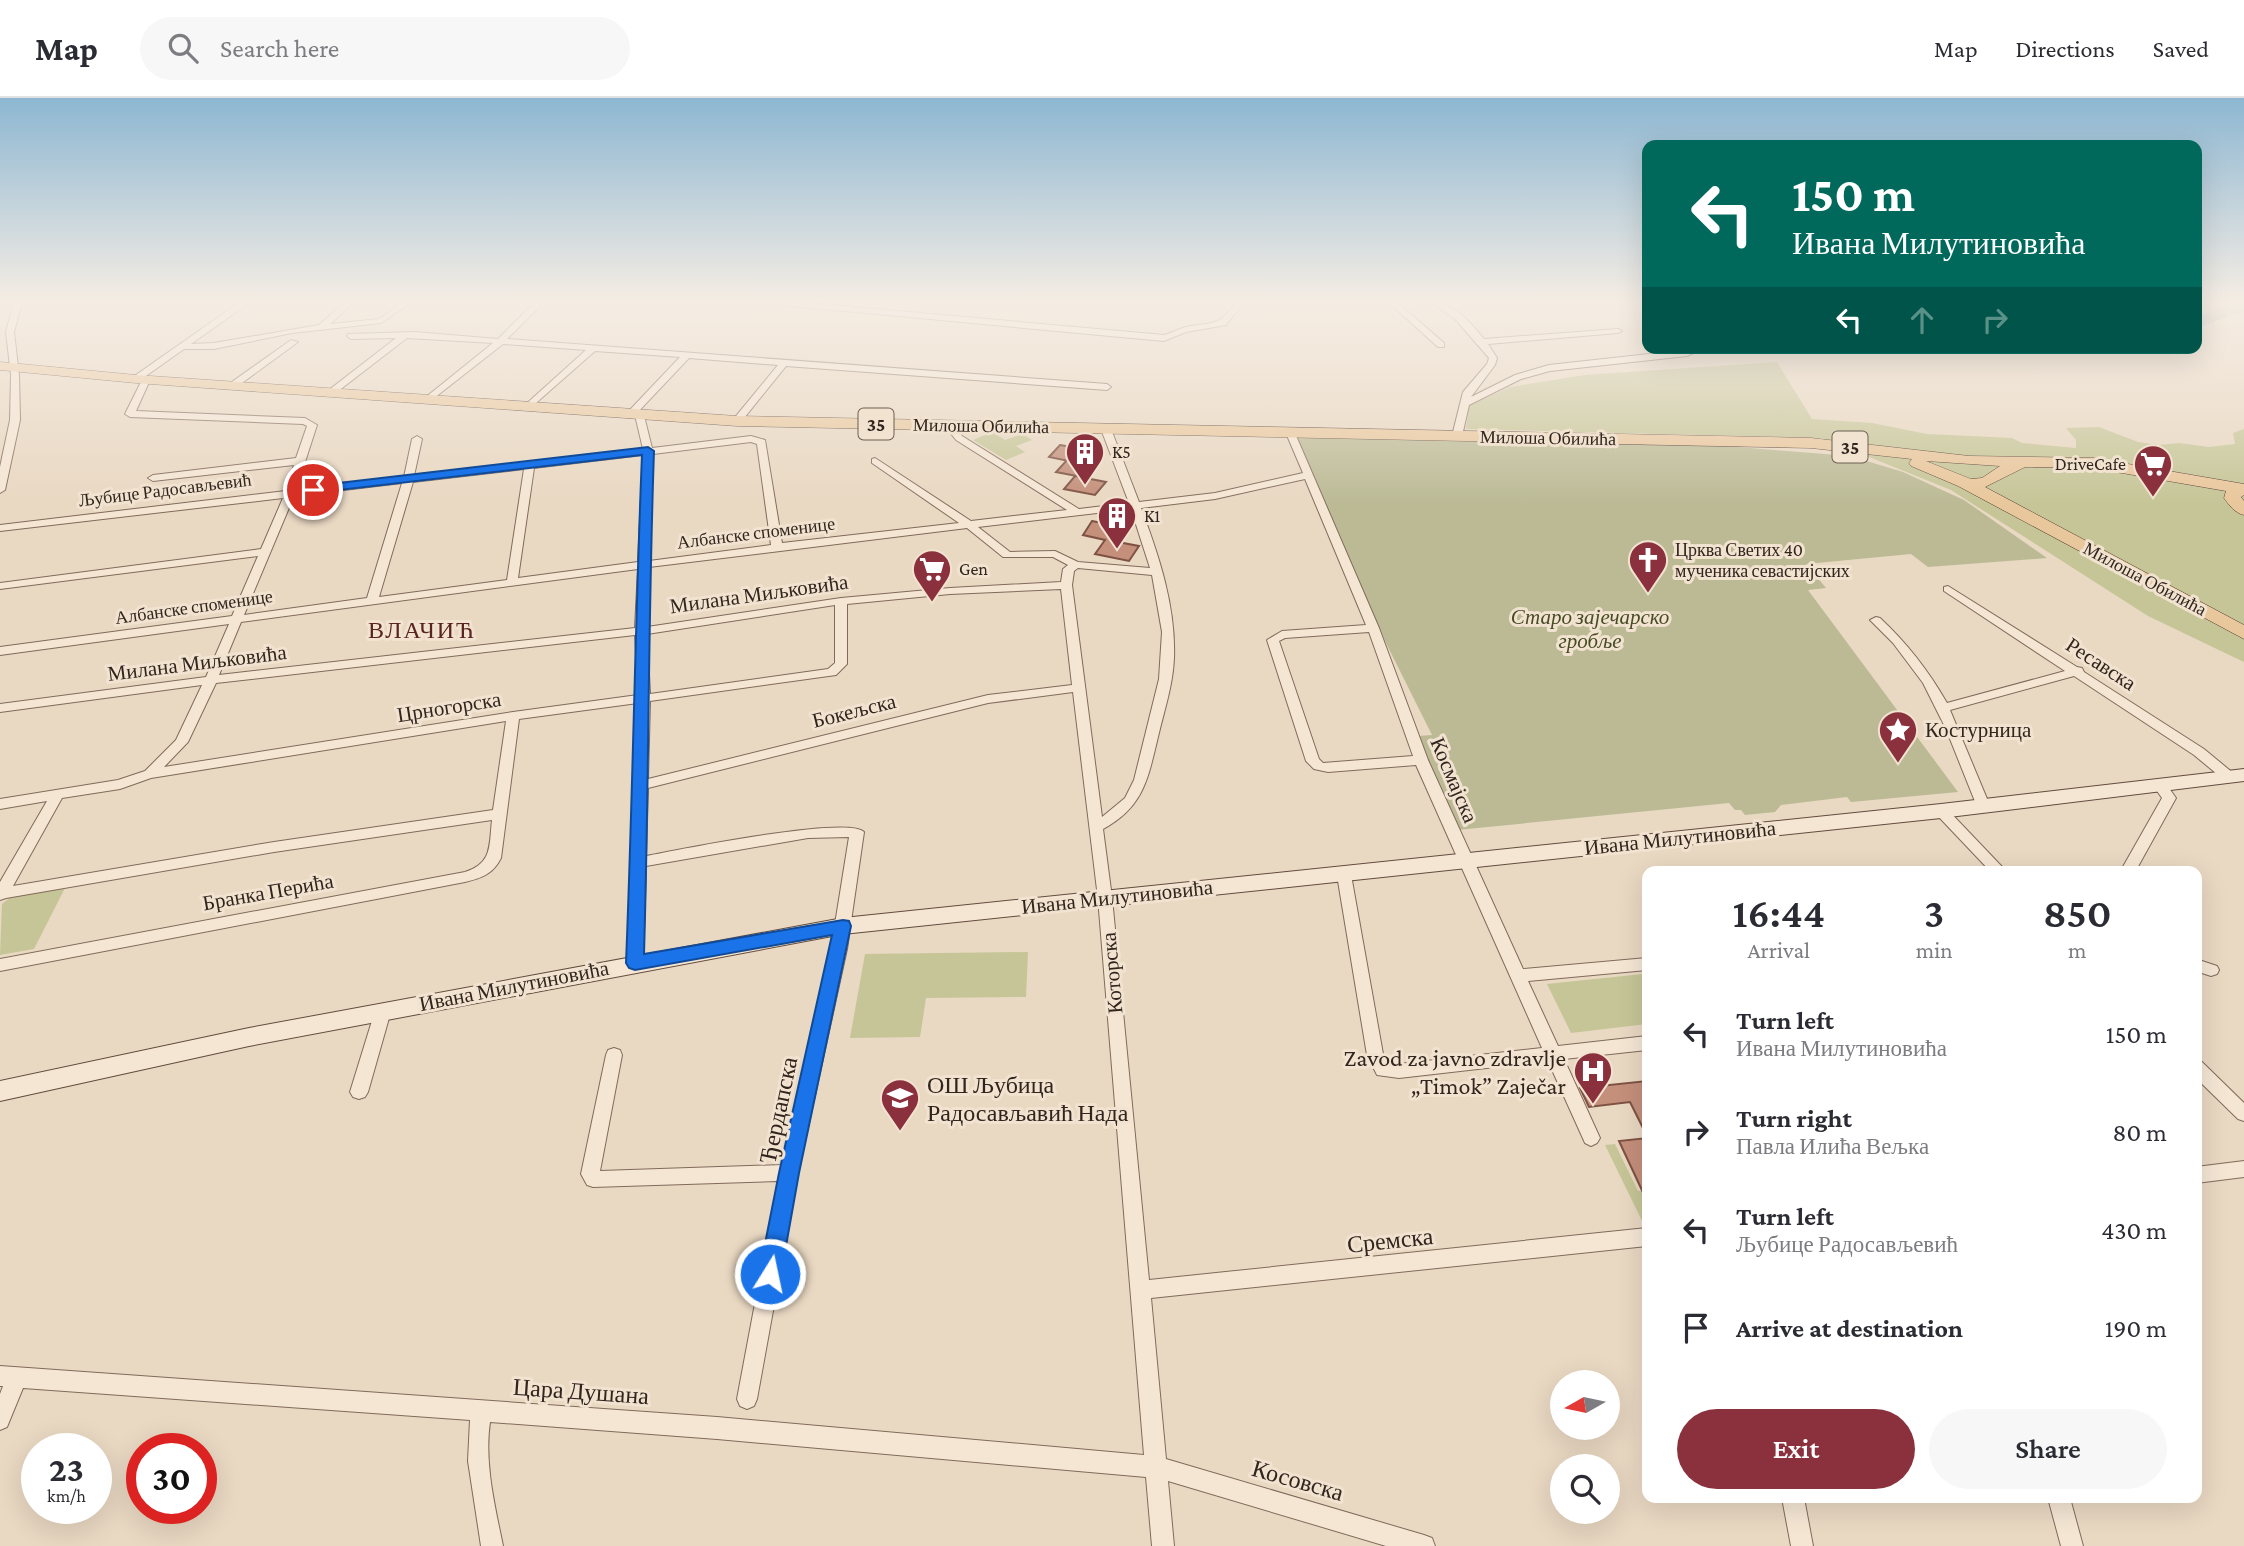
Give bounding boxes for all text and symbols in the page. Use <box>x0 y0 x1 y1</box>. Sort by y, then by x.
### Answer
search box <box>140 17 630 80</box>
icon: search <box>164 29 202 67</box>
text: Map <box>35 30 98 67</box>
text: Search here <box>220 34 339 63</box>
text: Map <box>1934 35 1978 62</box>
text: Directions <box>2016 35 2115 62</box>
text: Saved <box>2153 35 2209 62</box>
text: 150 m <box>1792 167 1915 222</box>
icon: left <box>1677 168 1768 259</box>
text: Ивана Милутиновића <box>1792 225 2086 261</box>
icon: left <box>1830 301 1868 339</box>
icon: ahead <box>1903 301 1941 339</box>
icon: right <box>1976 301 2014 339</box>
road number: 35 <box>858 408 894 440</box>
street label: Милоша Обилића <box>913 415 1049 437</box>
street label: Милоша Обилића <box>1480 427 1616 449</box>
building icon: K5 <box>1064 431 1106 486</box>
road number: 35 <box>1832 432 1868 462</box>
place label: K5 <box>1112 442 1131 462</box>
supermarket icon: DriveCafe <box>2132 443 2174 498</box>
place label: DriveCafe <box>2055 454 2126 474</box>
pin <box>283 460 343 520</box>
street label: Љубице Радосављевић <box>78 469 252 511</box>
icon: arrive <box>294 471 332 509</box>
building icon: K1 <box>1096 495 1138 550</box>
place label: K1 <box>1144 506 1160 526</box>
street label: Албанске споменице <box>676 513 836 553</box>
street label: Милоша Обилића <box>2080 538 2210 620</box>
church icon: Црква Светих 40 мученика севастијских <box>1627 539 1669 594</box>
place label: Црква Светих 40 мученика севастијских <box>1675 540 1850 581</box>
supermarket icon: Gen <box>911 548 953 603</box>
place label: Gen <box>959 559 988 579</box>
street label: Милана Миљковића <box>668 569 850 618</box>
street label: Албанске споменице <box>114 586 274 628</box>
park label: Старо зајечарско гробље <box>1511 605 1669 653</box>
district label: ВЛАЧИЋ <box>368 616 476 643</box>
street label: Ресавска <box>2062 633 2141 696</box>
street label: Милана Миљковића <box>106 640 288 686</box>
street label: Црногорска <box>395 687 503 727</box>
street label: Бокељска <box>810 689 899 733</box>
place icon: Костурница <box>1877 709 1919 764</box>
place label: Костурница <box>1925 718 2032 742</box>
street label: Космајска <box>1425 734 1483 827</box>
street label: Ивана Милутиновића <box>1583 816 1778 860</box>
street label: Бранка Перића <box>201 869 336 915</box>
street label: Ивана Милутиновића <box>1020 875 1215 919</box>
text: 16:44 <box>1733 889 1825 936</box>
text: 3 <box>1924 889 1944 936</box>
text: 850 <box>2043 889 2111 936</box>
street label: Которска <box>1096 931 1128 1015</box>
text: Arrival <box>1748 937 1810 963</box>
text: min <box>1916 937 1953 963</box>
text: m <box>2068 937 2086 963</box>
street label: Ивана Милутиновића <box>417 956 612 1016</box>
text: Turn left <box>1736 1006 1834 1035</box>
icon: left <box>1677 1015 1715 1053</box>
text: 150 m <box>2106 1020 2167 1049</box>
text: Ивана Милутиновића <box>1736 1035 1947 1061</box>
place label: Zavod za javno zdravlje „Timok” Zaječar <box>1344 1044 1566 1099</box>
hospital icon: Zavod za javno zdravlje „Timok” Zaječar <box>1572 1050 1614 1105</box>
street label: Ђердапска <box>754 1054 803 1166</box>
place label: ОШ Љубица Радосављавић Нада <box>927 1071 1129 1126</box>
school or university icon: ОШ Љубица Радосављавић Нада <box>879 1077 921 1132</box>
text: Turn right <box>1736 1104 1852 1133</box>
icon: right <box>1677 1113 1715 1151</box>
text: 80 m <box>2113 1118 2167 1147</box>
text: Павла Илића Вељка <box>1736 1133 1929 1159</box>
text: Turn left <box>1736 1202 1834 1231</box>
icon: left <box>1677 1211 1715 1249</box>
text: 430 m <box>2101 1216 2167 1245</box>
street label: Сремска <box>1346 1222 1435 1258</box>
text: Љубице Радосављевић <box>1736 1231 1958 1257</box>
position arrow <box>733 1237 807 1311</box>
icon: arrive <box>1677 1309 1715 1347</box>
text: Arrive at destination <box>1736 1314 1963 1343</box>
text: 190 m <box>2105 1314 2167 1343</box>
north arrow <box>1550 1370 1620 1440</box>
map controls <box>1550 1370 1620 1524</box>
street label: Цара Душана <box>512 1373 650 1409</box>
button: Exit <box>1677 1409 1915 1489</box>
button: Share <box>1929 1409 2167 1489</box>
speed limit sign: 30 <box>126 1433 217 1524</box>
text: 23 <box>49 1450 84 1489</box>
street label: Косовска <box>1249 1454 1347 1506</box>
button: search <box>1550 1454 1620 1524</box>
text: km/h <box>47 1486 86 1506</box>

